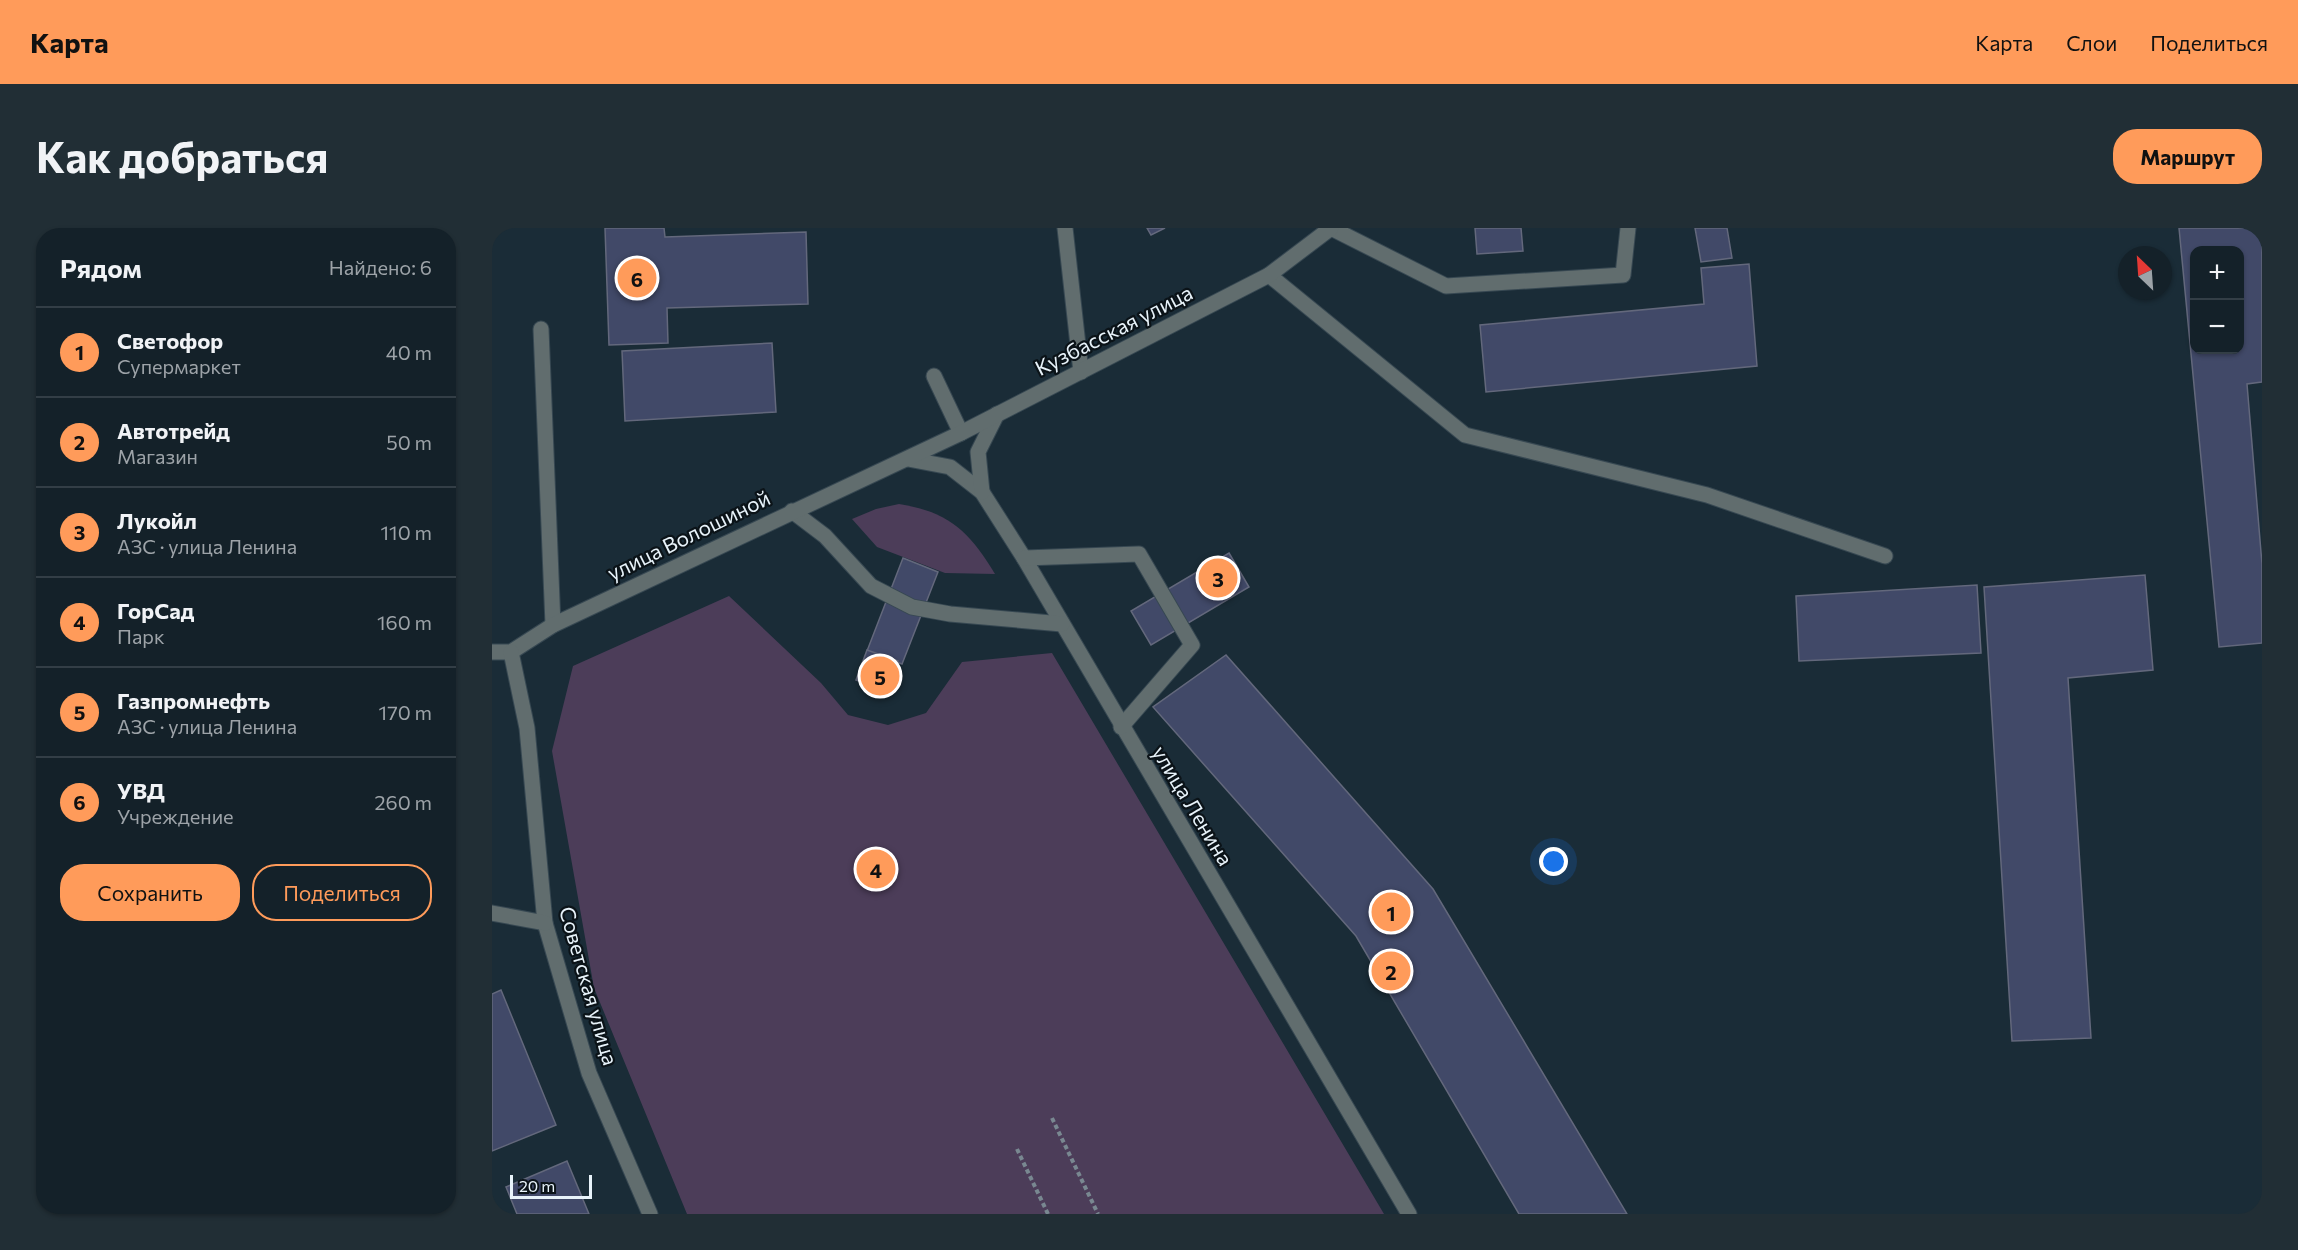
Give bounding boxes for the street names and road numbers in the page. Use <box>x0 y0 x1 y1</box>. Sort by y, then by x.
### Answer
street label: Кузбасская улица <box>1030 279 1196 380</box>
street label: улица Волошиной <box>603 484 774 585</box>
street label: улица Ленина <box>1148 741 1239 870</box>
street label: Советская улица <box>555 903 624 1068</box>

